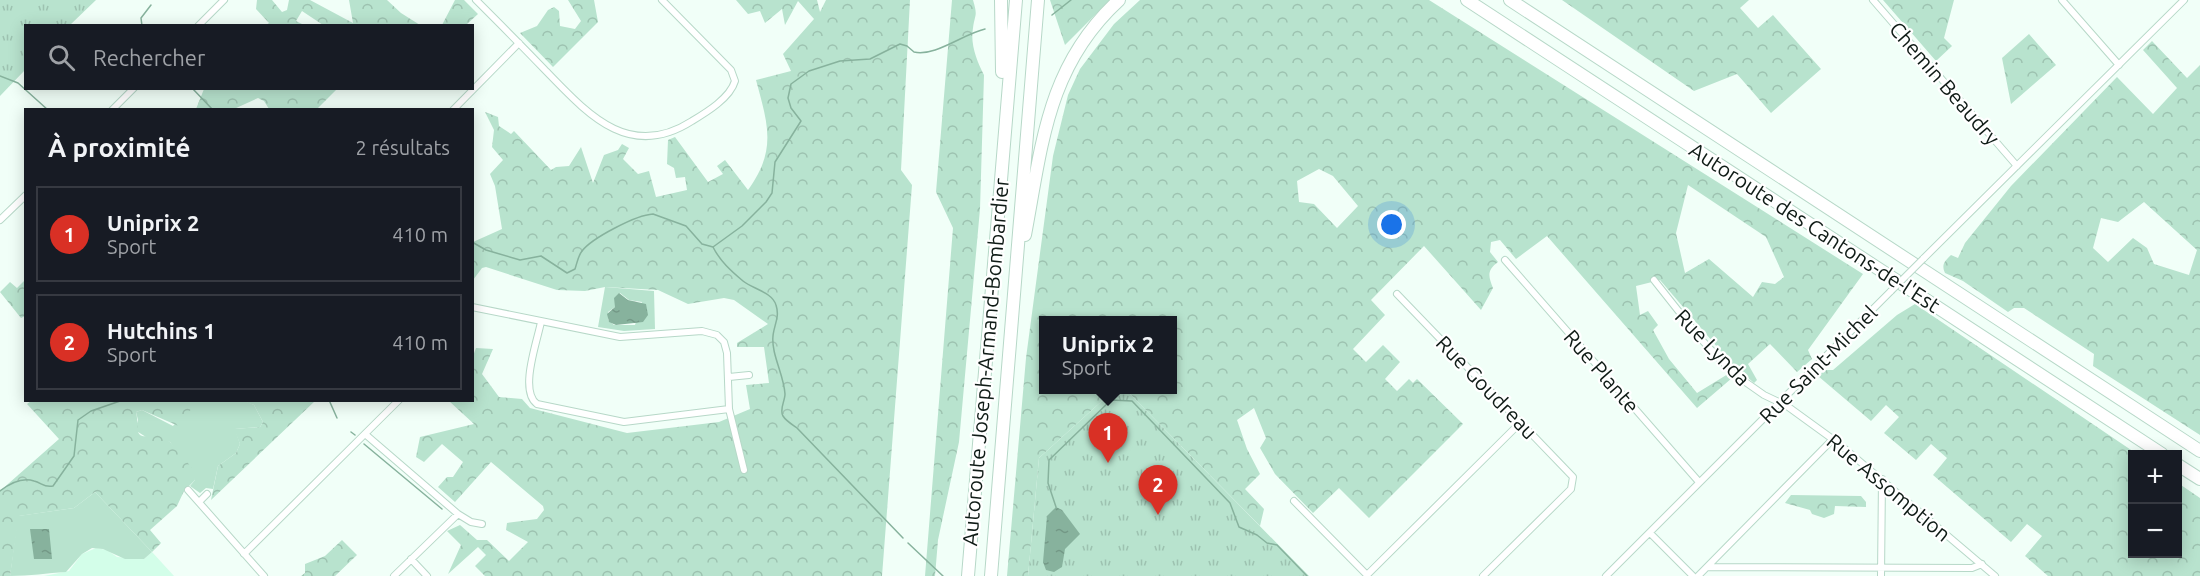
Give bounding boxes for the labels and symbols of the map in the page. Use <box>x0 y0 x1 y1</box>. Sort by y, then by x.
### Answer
street label: Chemin Beaudry <box>1885 17 2005 149</box>
street label: Autoroute des Cantons-de-l'Est <box>1685 137 1945 317</box>
street label: Autoroute Joseph-Armand-Bombardier <box>957 177 1013 547</box>
your location <box>1377 210 1406 239</box>
street label: Rue Saint-Michel <box>1754 300 1882 428</box>
street label: Rue Lynda <box>1671 304 1755 390</box>
street label: Rue Plante <box>1559 325 1645 417</box>
street label: Rue Goudreau <box>1432 330 1542 444</box>
pin: 1 <box>1088 414 1128 463</box>
street label: Rue Assomption <box>1822 428 1956 546</box>
pin: 2 <box>1138 466 1178 515</box>

